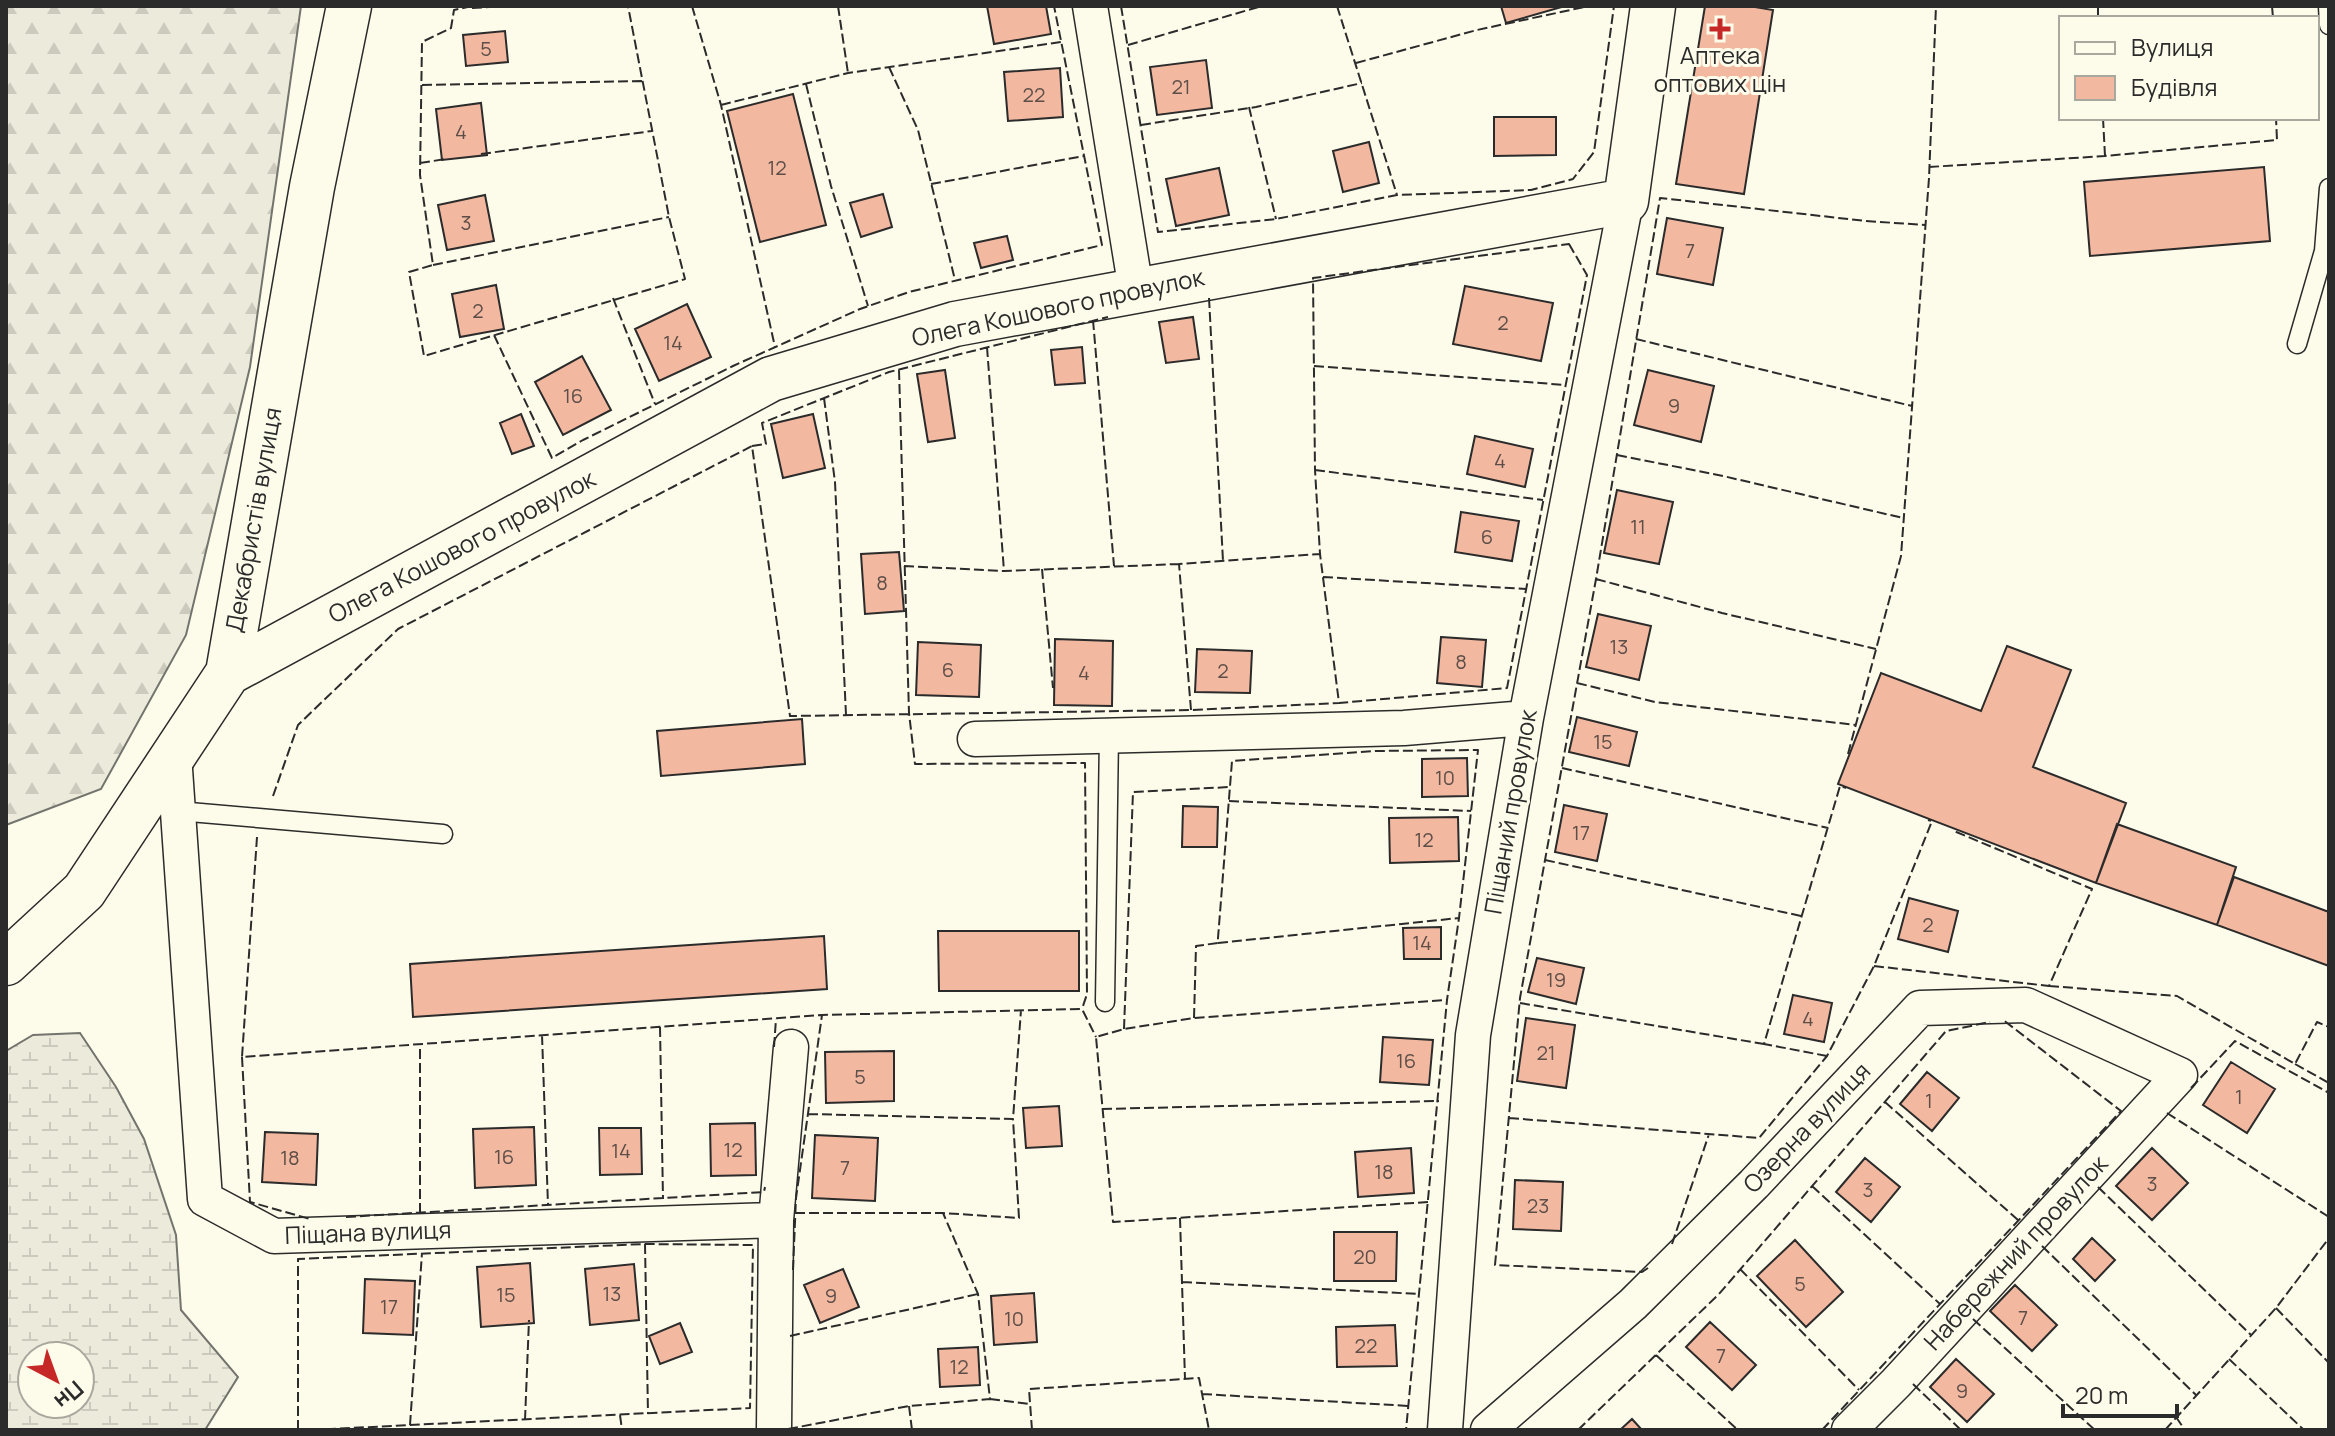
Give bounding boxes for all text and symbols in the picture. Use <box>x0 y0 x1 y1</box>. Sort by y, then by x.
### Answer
legend <box>2059 16 2319 120</box>
marker: Аптека оптових цін <box>1711 20 1729 38</box>
text: Вулиця <box>2131 30 2213 63</box>
house number: 5 <box>480 35 492 62</box>
place label: Аптека оптових цін <box>1654 38 1786 99</box>
text: Будівля <box>2131 70 2218 103</box>
house number: 21 <box>1171 73 1191 100</box>
house number: 22 <box>1023 81 1045 108</box>
house number: 4 <box>455 118 467 145</box>
house number: 12 <box>767 154 787 181</box>
house number: 3 <box>460 209 472 236</box>
house number: 7 <box>1685 237 1695 264</box>
street label: Олега Кошового провулок <box>909 259 1208 354</box>
house number: 2 <box>472 297 484 324</box>
house number: 2 <box>1497 309 1509 336</box>
house number: 14 <box>663 329 683 356</box>
house number: 16 <box>563 382 583 409</box>
house number: 9 <box>1668 392 1680 419</box>
street label: Декабристів вулиця <box>216 405 289 635</box>
house number: 4 <box>1494 447 1506 474</box>
street label: Олега Кошового провулок <box>322 461 602 630</box>
house number: 11 <box>1630 513 1646 540</box>
house number: 6 <box>1481 523 1493 550</box>
house number: 8 <box>876 569 888 596</box>
house number: 13 <box>1610 633 1628 660</box>
house number: 8 <box>1455 648 1467 675</box>
house number: 6 <box>942 656 954 683</box>
house number: 2 <box>1217 657 1229 684</box>
house number: 4 <box>1078 659 1090 686</box>
street label: Піщаний провулок <box>1475 706 1544 917</box>
house number: 15 <box>1593 728 1613 755</box>
house number: 10 <box>1435 764 1455 791</box>
house number: 17 <box>1572 819 1590 846</box>
house number: 12 <box>1414 826 1434 853</box>
house number: 2 <box>1922 911 1934 938</box>
house number: 14 <box>1412 929 1432 956</box>
house number: 19 <box>1546 966 1566 993</box>
house number: 4 <box>1802 1005 1814 1032</box>
house number: 21 <box>1536 1039 1556 1066</box>
house number: 16 <box>1396 1047 1416 1074</box>
street label: Озерна вулиця <box>1735 1054 1877 1200</box>
house number: 5 <box>854 1063 866 1090</box>
house number: 1 <box>2235 1083 2243 1110</box>
house number: 1 <box>1925 1087 1933 1114</box>
house number: 12 <box>723 1136 743 1163</box>
house number: 14 <box>611 1137 631 1164</box>
house number: 16 <box>494 1143 514 1170</box>
house number: 18 <box>280 1144 300 1171</box>
street label: Набережний провулок <box>1916 1146 2115 1357</box>
house number: 7 <box>840 1154 850 1181</box>
house number: 18 <box>1374 1158 1394 1185</box>
house number: 3 <box>2146 1170 2158 1197</box>
house number: 3 <box>1862 1176 1874 1203</box>
house number: 23 <box>1527 1192 1549 1219</box>
street label: Піщана вулиця <box>284 1212 452 1251</box>
house number: 20 <box>1353 1243 1377 1270</box>
house number: 5 <box>1794 1270 1806 1297</box>
house number: 13 <box>603 1280 621 1307</box>
house number: 15 <box>496 1281 516 1308</box>
house number: 9 <box>825 1282 837 1309</box>
house number: 17 <box>380 1293 398 1320</box>
house number: 7 <box>2018 1304 2028 1331</box>
house number: 10 <box>1004 1305 1024 1332</box>
house number: 22 <box>1355 1332 1377 1359</box>
north arrow <box>16 1340 96 1420</box>
house number: 7 <box>1716 1342 1726 1369</box>
house number: 12 <box>949 1353 969 1380</box>
scale bar <box>2063 1368 2177 1418</box>
text: Пн <box>48 1374 90 1416</box>
house number: 9 <box>1956 1377 1968 1404</box>
text: 20 m <box>2075 1378 2128 1411</box>

